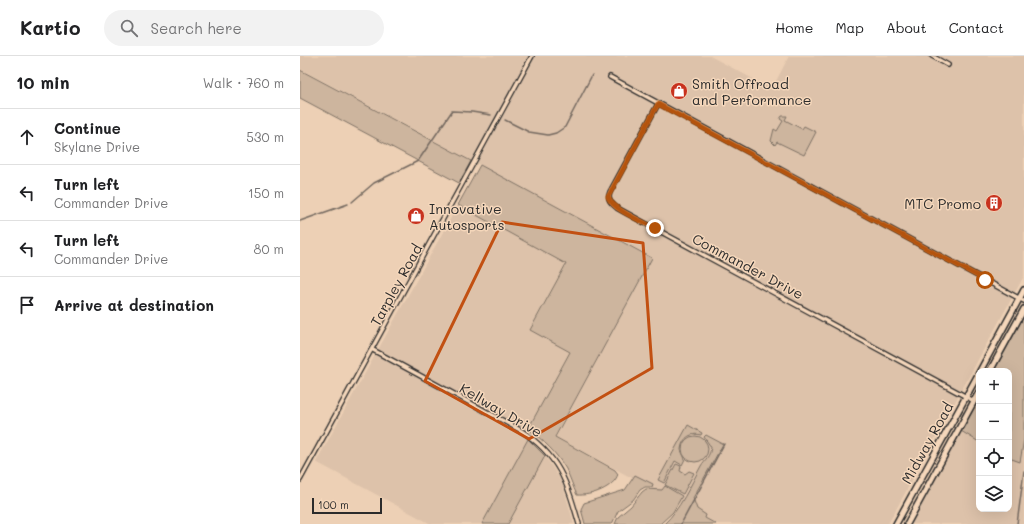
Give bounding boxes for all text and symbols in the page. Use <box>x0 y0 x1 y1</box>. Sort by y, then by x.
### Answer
search box <box>104 10 384 46</box>
text: Kartio <box>20 15 80 40</box>
icon: search <box>118 17 140 39</box>
text: Search here <box>150 18 242 38</box>
text: Home <box>775 18 813 37</box>
text: Map <box>835 18 864 37</box>
text: About <box>886 18 927 37</box>
text: Contact <box>949 18 1004 37</box>
text: 10 min <box>16 71 70 93</box>
text: Walk · 760 m <box>203 74 284 91</box>
place label: Smith Offroad and Performance <box>692 74 811 109</box>
shop icon: Smith Offroad and Performance <box>669 81 689 101</box>
text: Continue <box>54 118 121 138</box>
icon: ahead <box>16 126 38 148</box>
text: 530 m <box>246 128 284 145</box>
text: Skylane Drive <box>54 138 140 155</box>
text: Turn left <box>54 174 119 194</box>
icon: left <box>16 182 38 204</box>
text: 150 m <box>248 184 284 201</box>
building icon: MTC Promo <box>984 193 1004 213</box>
text: Commander Drive <box>54 194 168 211</box>
place label: MTC Promo <box>904 194 981 213</box>
place label: Innovative Autosports <box>429 199 505 234</box>
shop icon: Innovative Autosports <box>406 206 426 226</box>
route end <box>646 219 664 237</box>
street label: Commander Drive <box>689 229 807 303</box>
text: Turn left <box>54 230 119 250</box>
icon: left <box>16 238 38 260</box>
text: 80 m <box>254 240 284 257</box>
street label: Tarpley Road <box>366 240 426 329</box>
text: Commander Drive <box>54 250 168 267</box>
route start <box>976 271 994 289</box>
icon: arrive <box>16 294 38 316</box>
text: Arrive at destination <box>54 295 214 315</box>
map controls <box>976 368 1012 512</box>
button: + <box>976 368 1012 404</box>
street label: Kellway Drive <box>456 379 546 441</box>
street label: Midway Road <box>897 399 957 487</box>
button: − <box>976 404 1012 440</box>
button: locate <box>976 440 1012 476</box>
button: layers <box>976 476 1012 512</box>
scale bar <box>312 496 382 515</box>
text: 100 m <box>318 497 349 512</box>

